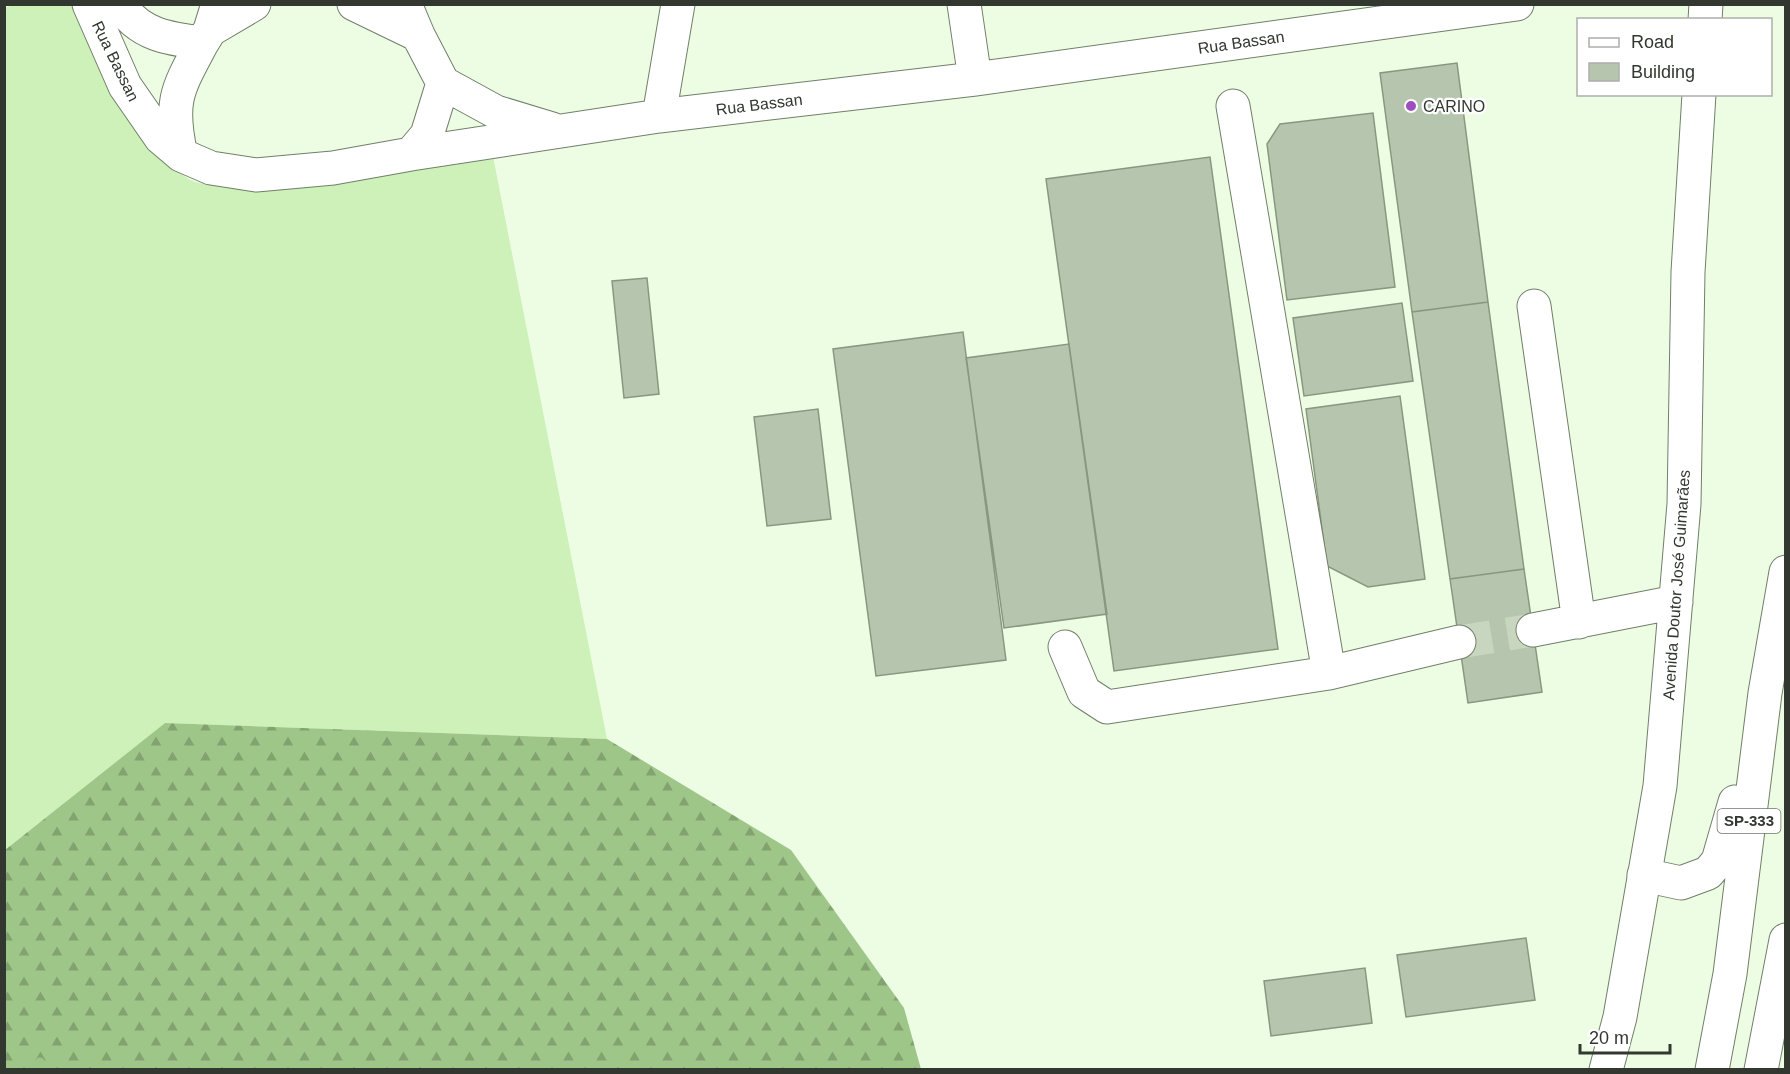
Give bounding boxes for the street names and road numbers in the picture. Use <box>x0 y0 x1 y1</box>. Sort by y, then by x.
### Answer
street label: Rua Bassan <box>89 18 142 104</box>
street label: Rua Bassan <box>1197 28 1285 57</box>
street label: Rua Bassan <box>715 91 803 118</box>
street label: Avenida Doutor José Guimarães <box>1660 469 1693 701</box>
road number: SP-333 <box>1718 809 1780 833</box>

